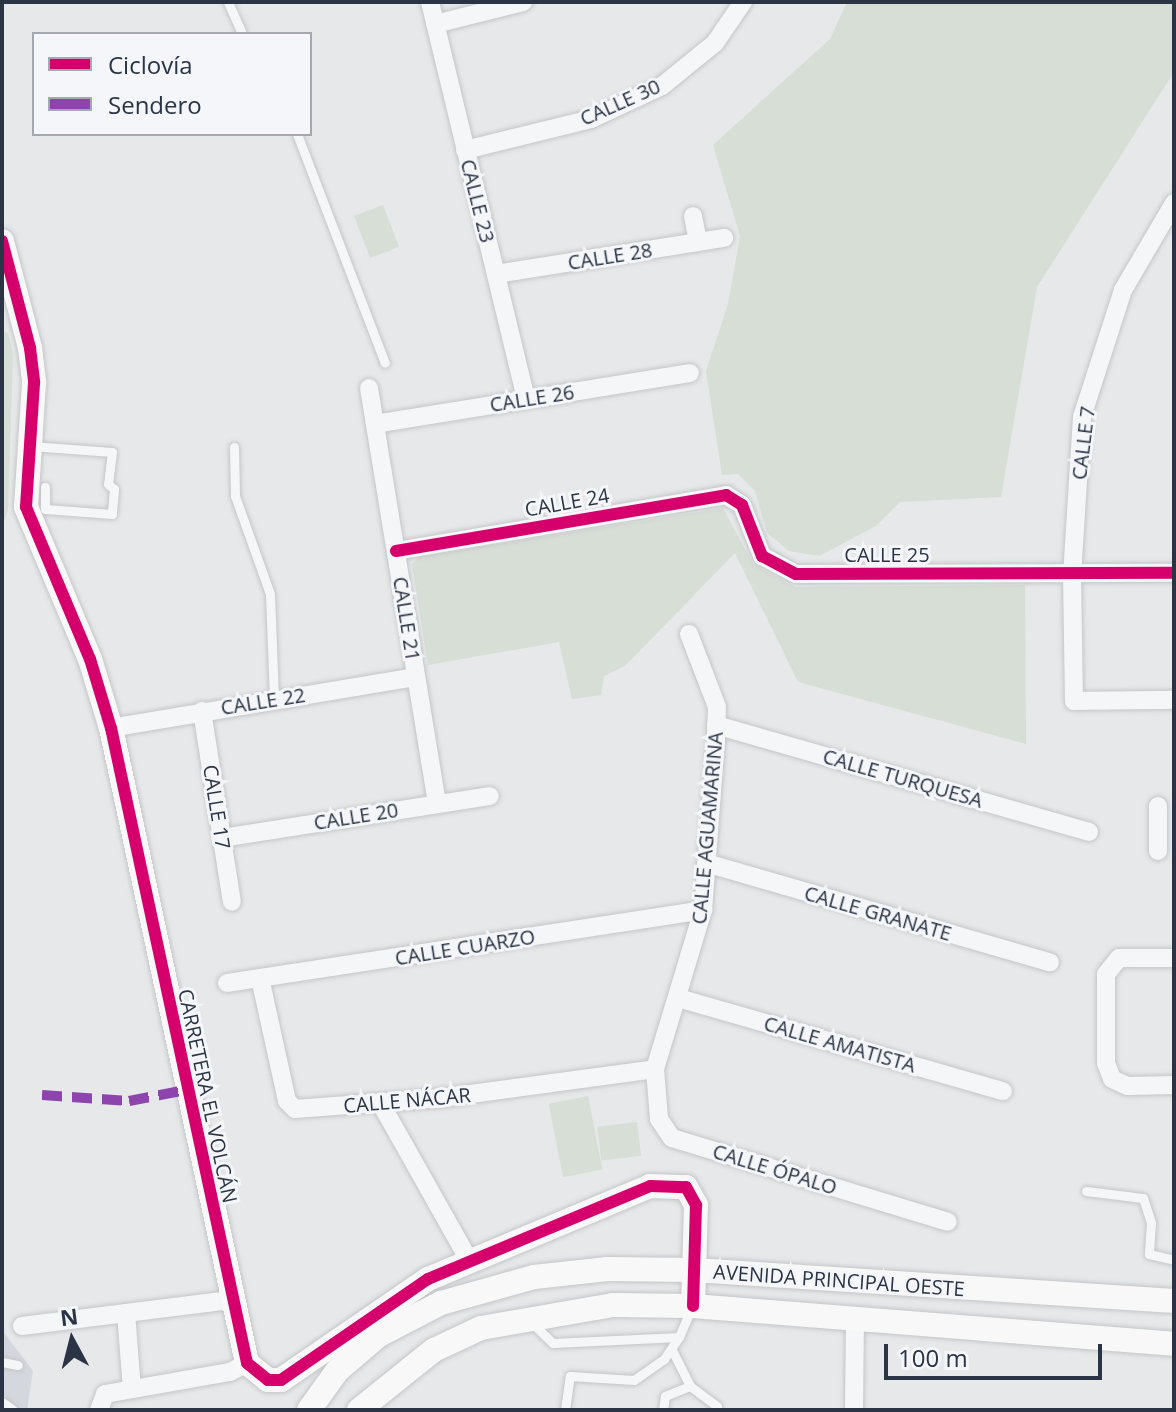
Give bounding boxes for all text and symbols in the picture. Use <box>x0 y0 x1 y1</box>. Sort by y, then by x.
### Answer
legend <box>32 32 312 136</box>
text: Ciclovía <box>108 48 193 81</box>
street label: CALLE 30 <box>576 74 664 130</box>
text: Sendero <box>108 88 202 121</box>
street label: CALLE 23 <box>456 157 500 245</box>
street label: CALLE 28 <box>566 237 654 275</box>
street label: CALLE 26 <box>488 379 576 417</box>
street label: CALLE 7 <box>1067 405 1099 481</box>
street label: CALLE 24 <box>523 483 611 521</box>
street label: CALLE 25 <box>844 542 930 566</box>
street label: CALLE 21 <box>388 575 426 663</box>
street label: CALLE 22 <box>219 682 307 720</box>
street label: CALLE AGUAMARINA <box>687 731 727 925</box>
street label: CALLE TURQUESA <box>820 744 986 812</box>
street label: CALLE 17 <box>198 763 236 851</box>
street label: CALLE 20 <box>312 797 400 835</box>
street label: CALLE GRANATE <box>802 881 954 945</box>
street label: CALLE CUARZO <box>393 924 537 970</box>
street label: CARRETERA EL VOLCÁN <box>174 987 242 1205</box>
street label: CALLE AMATISTA <box>761 1011 919 1077</box>
street label: CALLE NÁCAR <box>342 1082 472 1118</box>
street label: CALLE ÓPALO <box>710 1139 840 1199</box>
street label: AVENIDA PRINCIPAL OESTE <box>712 1259 966 1301</box>
north arrow <box>32 1300 112 1380</box>
text: N <box>58 1300 80 1332</box>
scale bar <box>888 1328 1106 1378</box>
text: 100 m <box>898 1341 968 1374</box>

